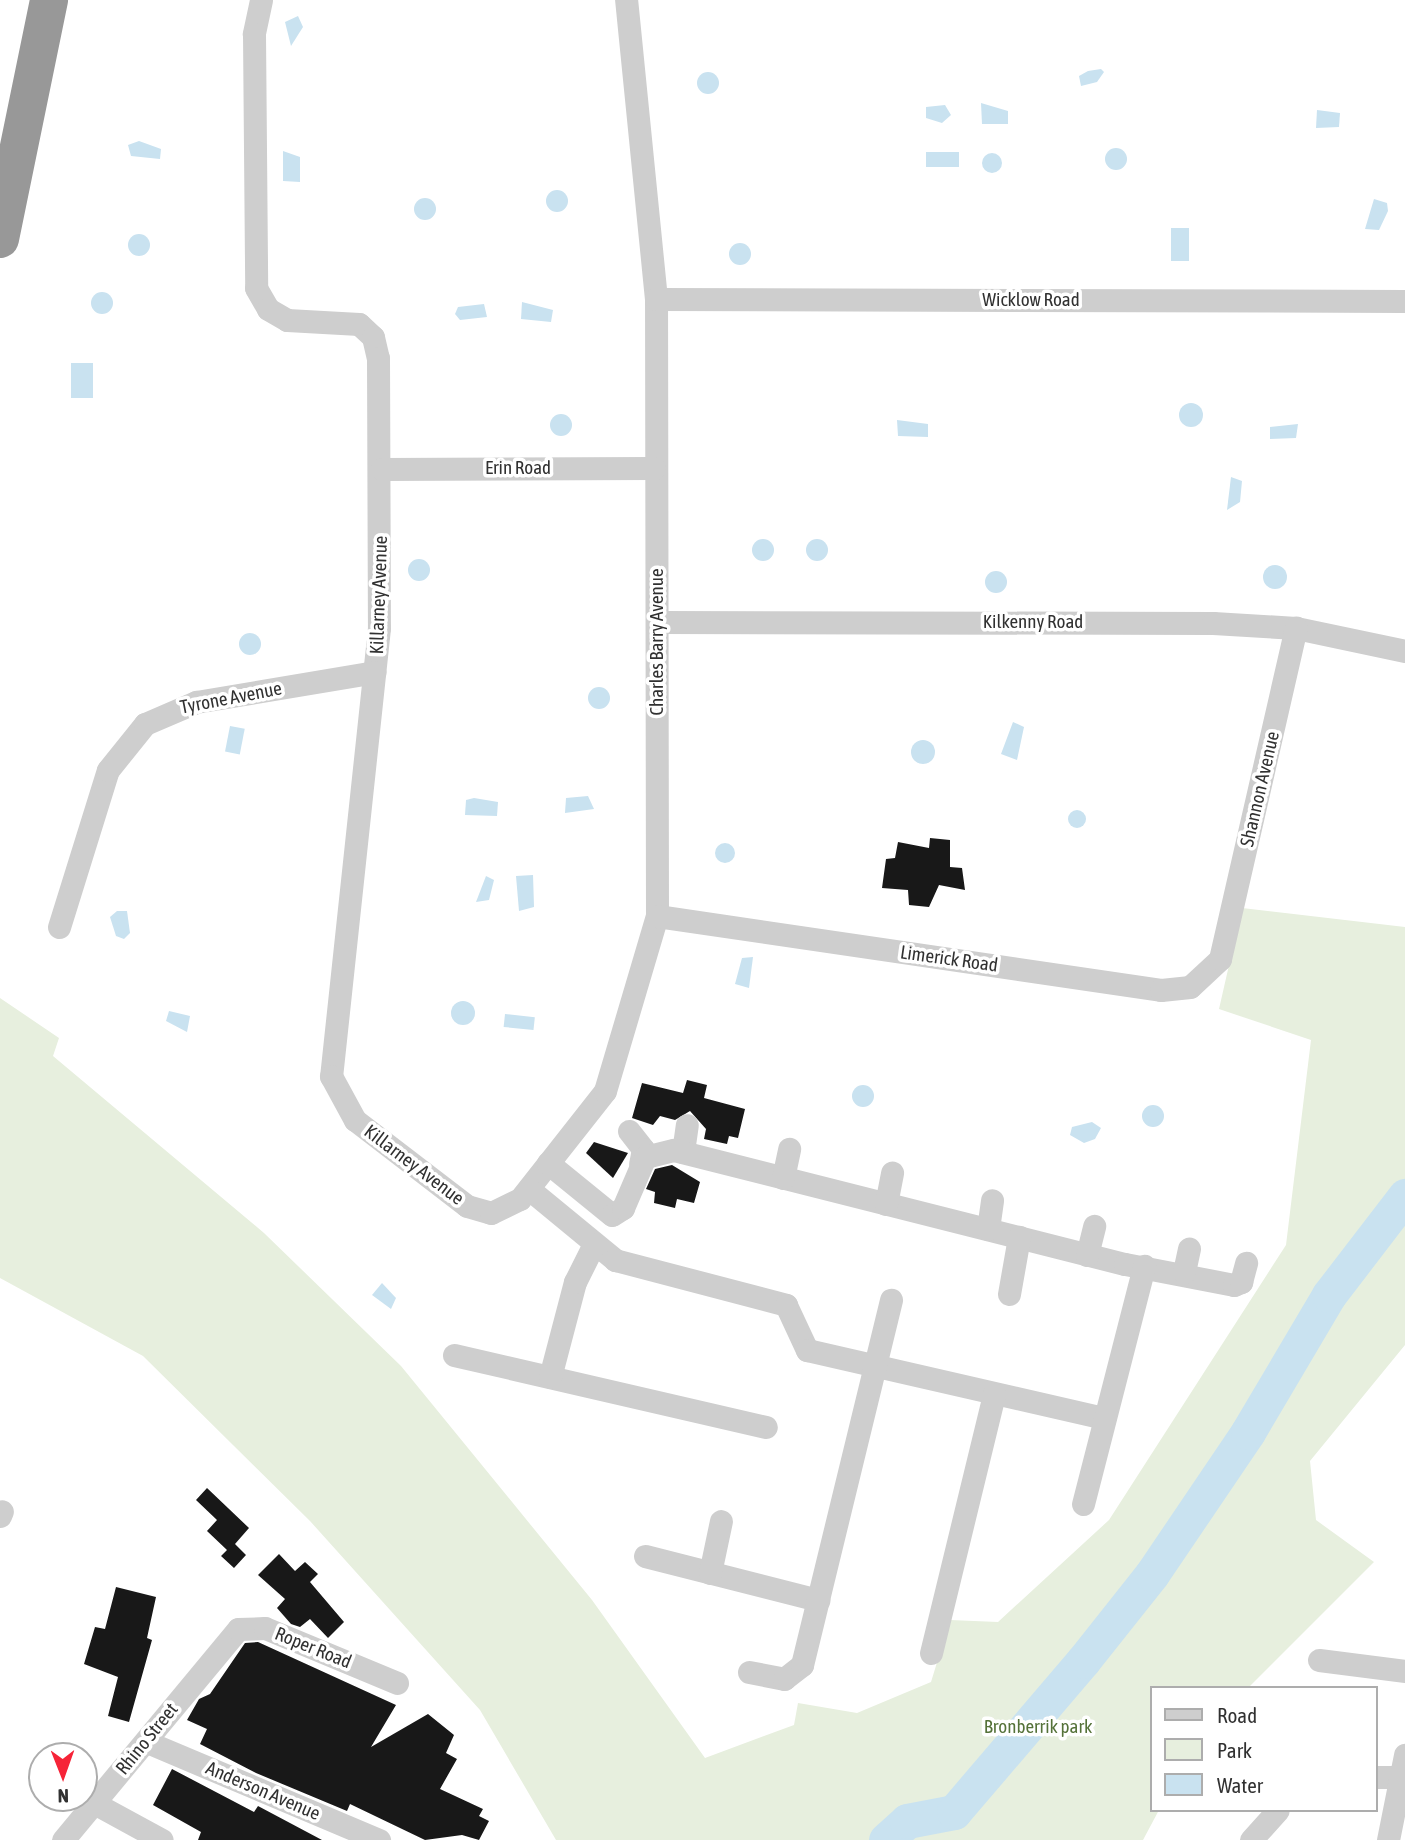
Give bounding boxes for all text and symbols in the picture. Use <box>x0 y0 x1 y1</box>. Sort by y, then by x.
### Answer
street label: Wicklow Road <box>982 289 1080 311</box>
street label: Erin Road <box>485 457 551 479</box>
street label: Killarney Avenue <box>366 535 392 655</box>
street label: Charles Barry Avenue <box>646 568 668 716</box>
street label: Kilkenny Road <box>983 611 1083 633</box>
street label: Tyrone Avenue <box>178 677 284 719</box>
street label: Shannon Avenue <box>1236 729 1284 849</box>
street label: Limerick Road <box>899 941 999 977</box>
street label: Killarney Avenue <box>360 1120 468 1210</box>
street label: Roper Road <box>271 1622 355 1674</box>
legend <box>1150 1686 1377 1812</box>
street label: Rhino Street <box>111 1699 183 1779</box>
text: Road <box>1217 1703 1257 1727</box>
park label: Bronberrik park <box>984 1716 1092 1738</box>
text: Park <box>1217 1738 1252 1762</box>
north arrow <box>28 1742 98 1812</box>
street label: Anderson Avenue <box>202 1757 324 1825</box>
text: Water <box>1217 1773 1263 1797</box>
text: N <box>58 1785 69 1807</box>

